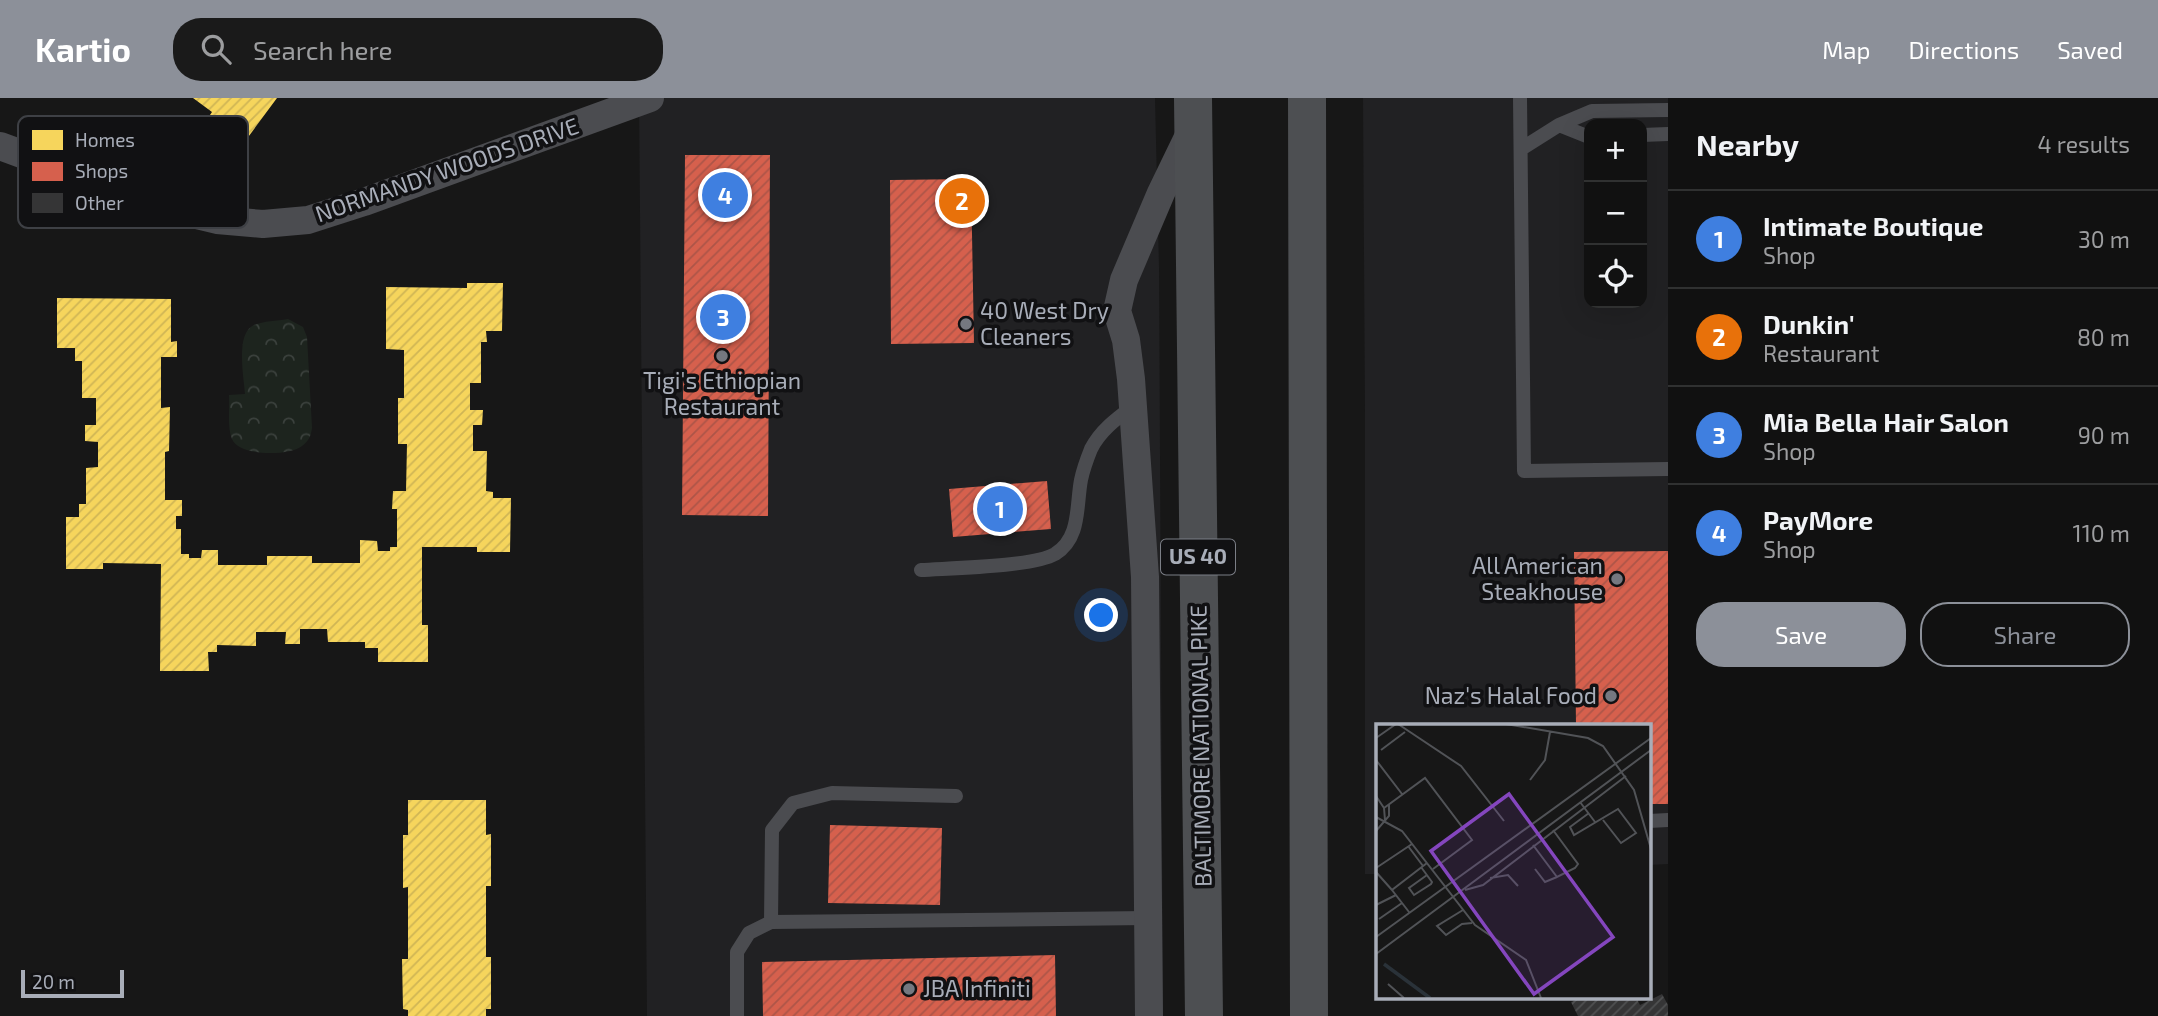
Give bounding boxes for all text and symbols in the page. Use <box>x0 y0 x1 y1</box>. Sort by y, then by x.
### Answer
search box <box>173 18 663 81</box>
text: Kartio <box>35 29 131 69</box>
icon: search <box>197 30 235 68</box>
text: Search here <box>253 34 393 65</box>
text: Map <box>1822 35 1870 64</box>
text: Directions <box>1908 35 2019 64</box>
text: Saved <box>2057 35 2123 64</box>
street label: NORMANDY WOODS DRIVE <box>311 111 582 227</box>
legend <box>18 116 248 228</box>
map controls <box>1584 119 1647 308</box>
button: + <box>1584 119 1647 182</box>
text: Nearby <box>1696 126 1799 162</box>
text: Homes <box>75 128 135 151</box>
text: 4 results <box>2038 130 2130 158</box>
text: Shops <box>75 159 128 182</box>
pin: 4 <box>702 169 748 221</box>
pin: 2 <box>939 175 985 227</box>
button: − <box>1584 182 1647 245</box>
text: Other <box>75 191 124 214</box>
text: Intimate Boutique <box>1763 210 1983 241</box>
text: 1 <box>1714 225 1724 253</box>
text: 30 m <box>2078 225 2130 253</box>
text: Shop <box>1763 241 1816 269</box>
button: locate <box>1584 245 1647 308</box>
pin: 3 <box>700 291 746 343</box>
place label: 40 West Dry Cleaners <box>980 296 1109 350</box>
text: Dunkin' <box>1763 308 1854 339</box>
marker: 40 West Dry Cleaners <box>958 316 974 332</box>
text: 2 <box>1712 323 1726 351</box>
text: 80 m <box>2077 323 2130 351</box>
text: Restaurant <box>1763 339 1880 367</box>
marker: Tigi's Ethiopian Restaurant <box>714 348 730 364</box>
place label: Tigi's Ethiopian Restaurant <box>643 366 801 420</box>
text: Mia Bella Hair Salon <box>1763 406 2009 437</box>
text: 3 <box>1712 421 1726 449</box>
text: 90 m <box>2078 421 2130 449</box>
text: Shop <box>1763 437 1816 465</box>
pin: 1 <box>977 483 1023 535</box>
text: PayMore <box>1763 504 1873 535</box>
text: 4 <box>1712 519 1726 547</box>
text: 110 m <box>2073 519 2130 547</box>
text: Shop <box>1763 535 1816 563</box>
road number: US 40 <box>1161 540 1235 574</box>
place label: All American Steakhouse <box>1472 551 1603 605</box>
marker: All American Steakhouse <box>1609 571 1625 587</box>
your location <box>1084 598 1118 632</box>
button: Save <box>1696 602 1906 667</box>
button: Share <box>1920 602 2130 667</box>
street label: BALTIMORE NATIONAL PIKE <box>1184 605 1216 887</box>
place label: Naz's Halal Food <box>1425 681 1597 709</box>
marker: Naz's Halal Food <box>1603 688 1619 704</box>
inset map <box>1376 724 1650 998</box>
scale bar <box>21 967 124 999</box>
text: 20 m <box>32 970 75 993</box>
place label: JBA Infiniti <box>923 974 1031 1002</box>
marker: JBA Infiniti <box>901 981 917 997</box>

